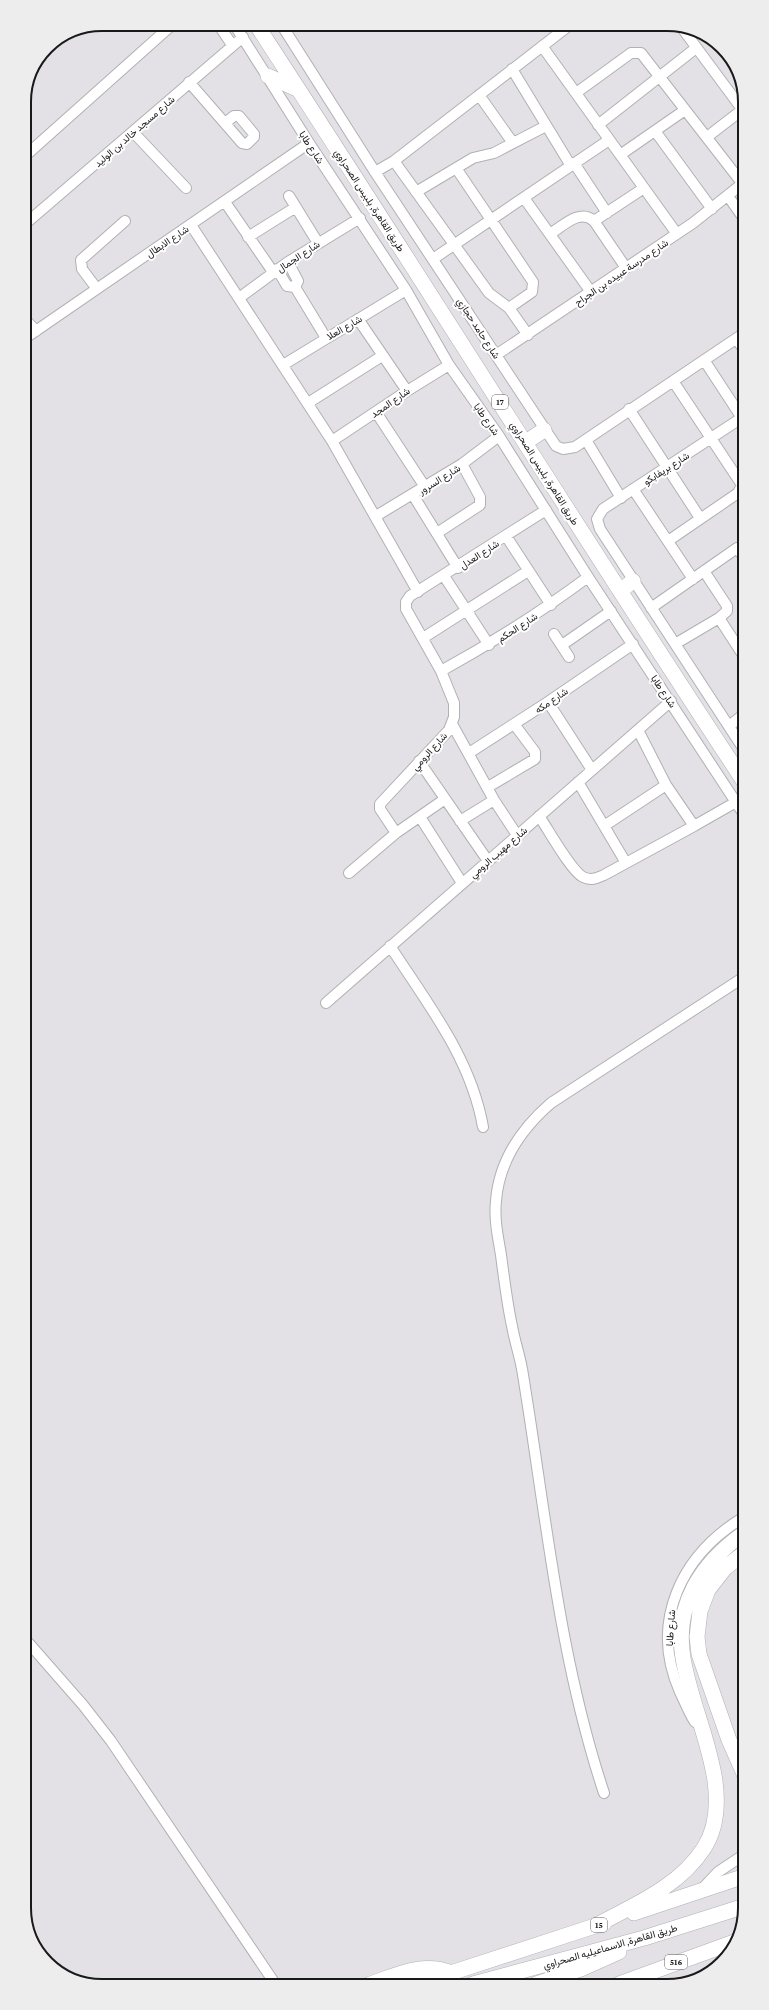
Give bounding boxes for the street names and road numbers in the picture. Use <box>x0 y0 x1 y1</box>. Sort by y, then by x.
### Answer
street label: شارع مسجد خالد بن الوليد <box>92 93 177 170</box>
street label: شارع طابا <box>296 129 326 166</box>
street label: طريق القاهرة, بلبيس الصحراوي <box>330 147 407 256</box>
street label: شارع الابطال <box>144 223 191 260</box>
street label: شارع مدرسة عبيده بن الجراح <box>572 237 671 309</box>
street label: شارع الجمال <box>275 238 322 275</box>
street label: شارع حامد حجازي <box>452 296 502 363</box>
street label: شارع العلا <box>325 313 364 343</box>
street label: شارع المجد <box>369 385 413 421</box>
road number: 17 <box>492 395 508 409</box>
street label: شارع طابا <box>471 401 502 438</box>
street label: طريق القاهرة, بلبيس الصحراوي <box>506 420 581 529</box>
street label: شارع بريفابكو <box>641 450 692 488</box>
street label: شارع السرور <box>415 462 463 498</box>
street label: شارع العدل <box>458 538 502 572</box>
street label: شارع الحكم <box>495 610 540 645</box>
street label: شارع طابا <box>648 673 678 710</box>
street label: شارع مكه <box>533 685 571 716</box>
street label: شارع الرومي <box>409 730 452 775</box>
street label: شارع مهيب الرومي <box>467 824 531 883</box>
street label: شارع طابا <box>664 1609 678 1647</box>
road number: 15 <box>591 1918 607 1932</box>
street label: طريق القاهرة, الاسماعيليه الصحراوي <box>542 1922 680 1974</box>
road number: 516 <box>665 1955 687 1969</box>

